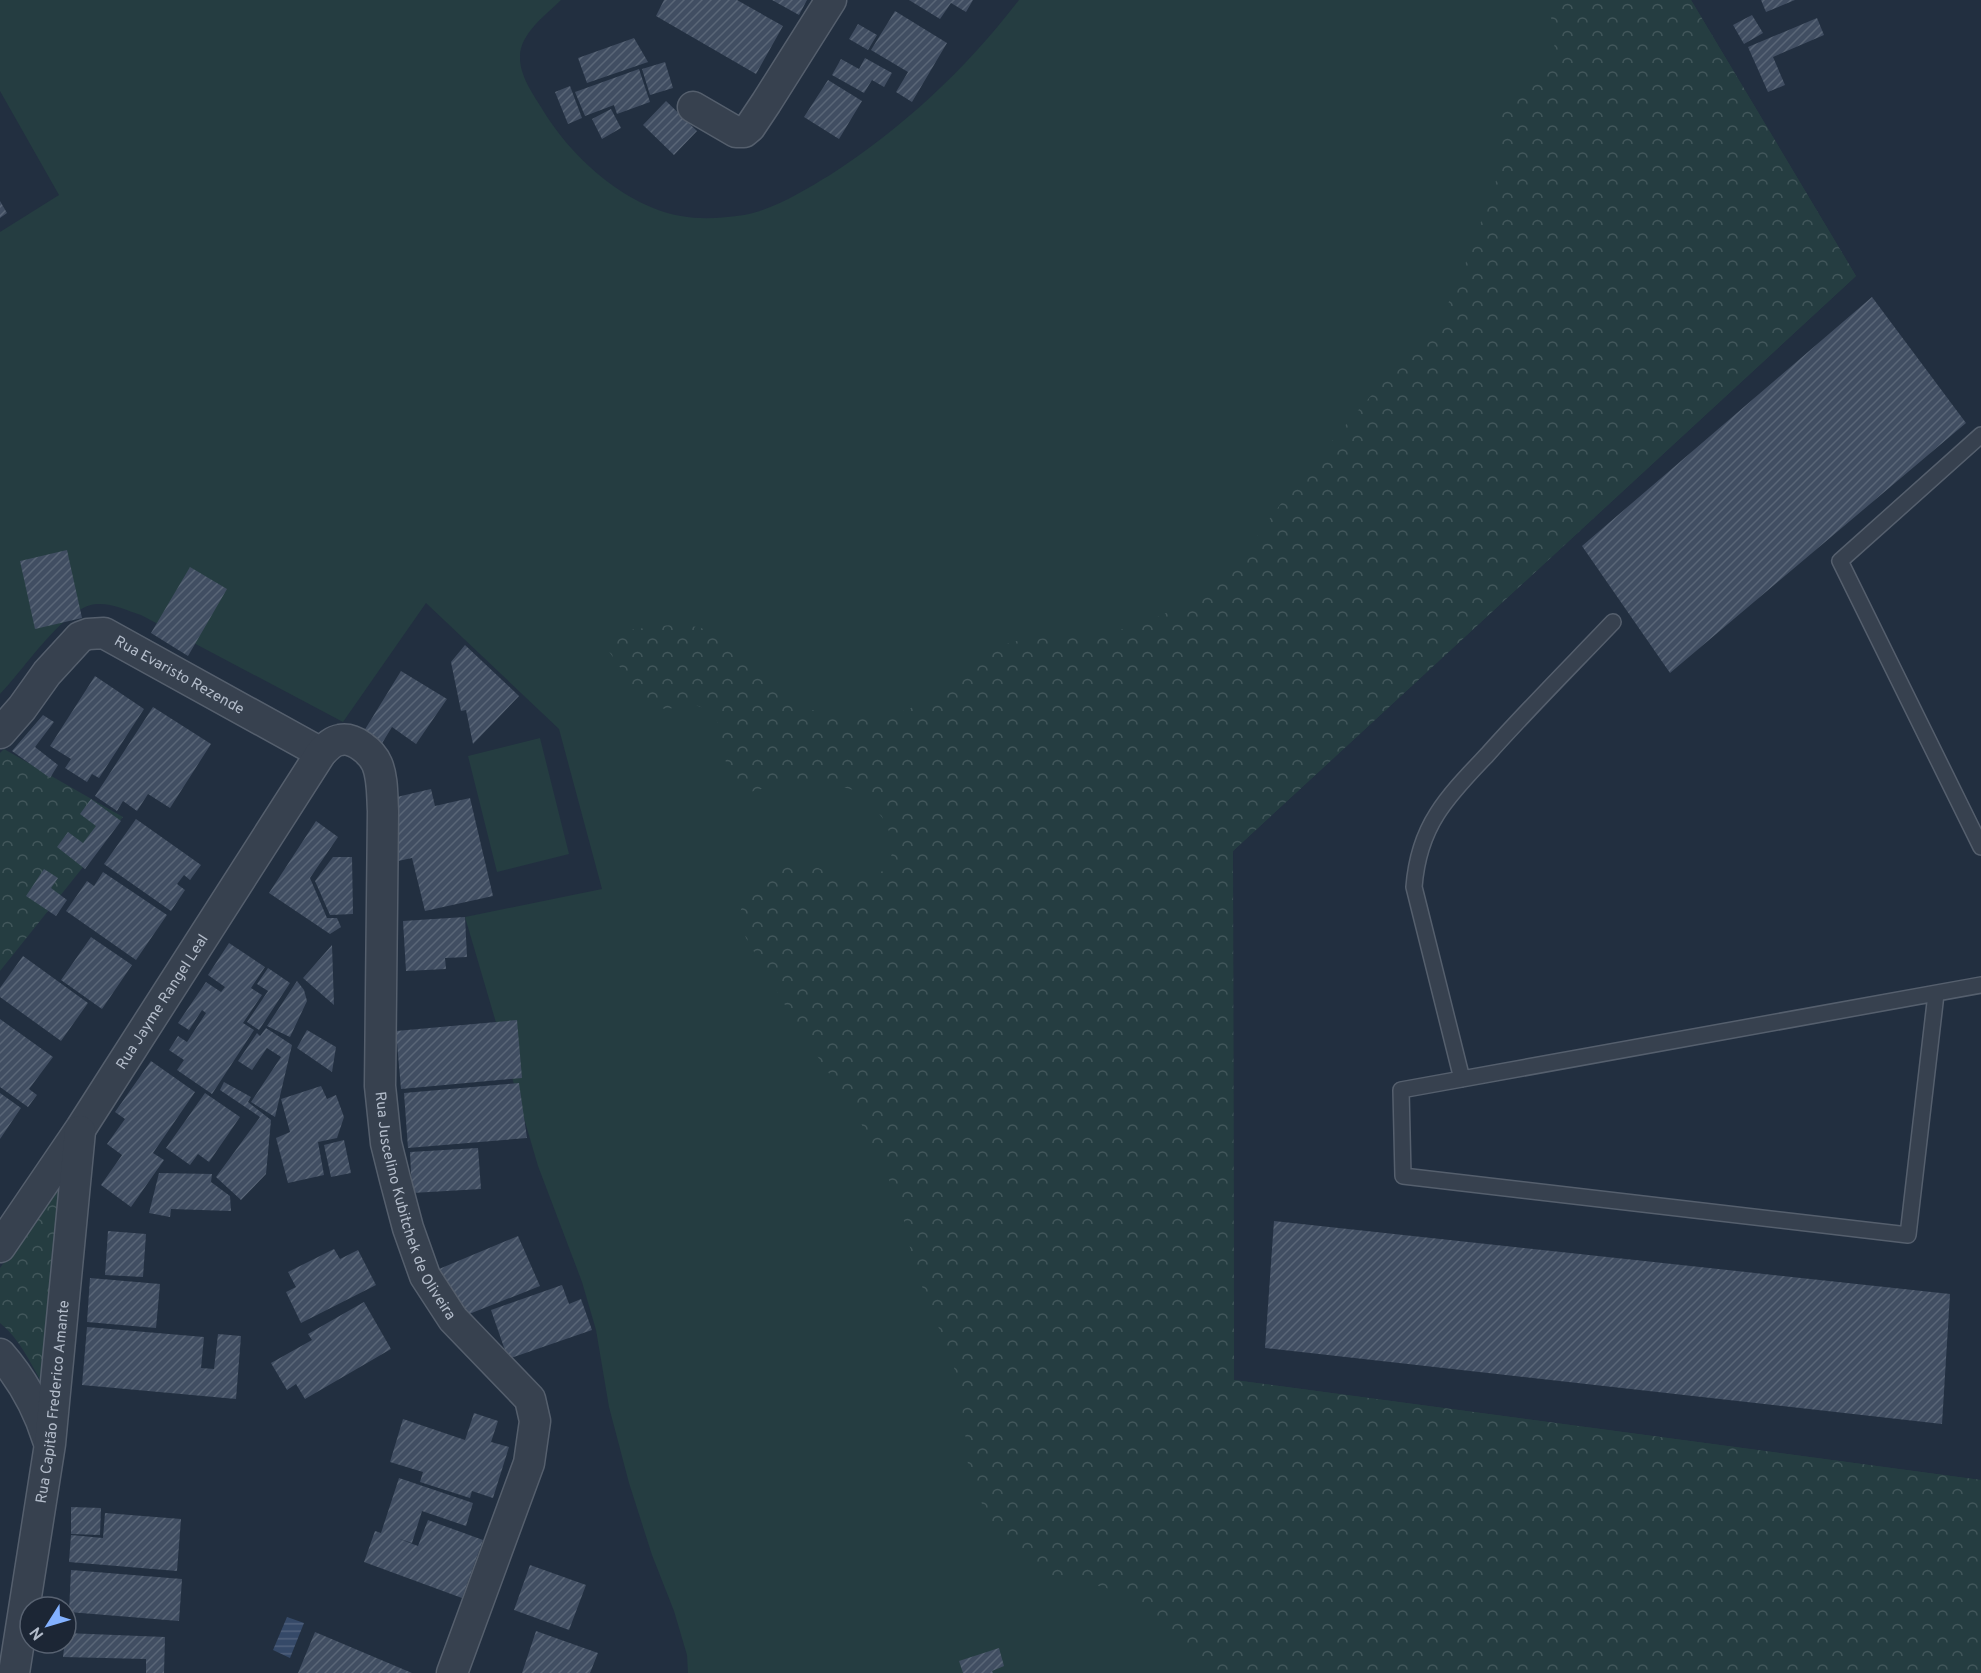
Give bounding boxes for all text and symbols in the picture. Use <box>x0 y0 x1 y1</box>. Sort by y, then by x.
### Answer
street label: Rua Evaristo Rezende <box>110 632 247 720</box>
street label: Rua Jayme Rangel Leal <box>113 931 214 1074</box>
street label: Rua Juscelino Kubitchek de Oliveira <box>370 1091 459 1324</box>
street label: Rua Capitão Frederico Amante <box>33 1300 75 1505</box>
north arrow <box>18 1595 78 1655</box>
text: N <box>26 1622 49 1643</box>

